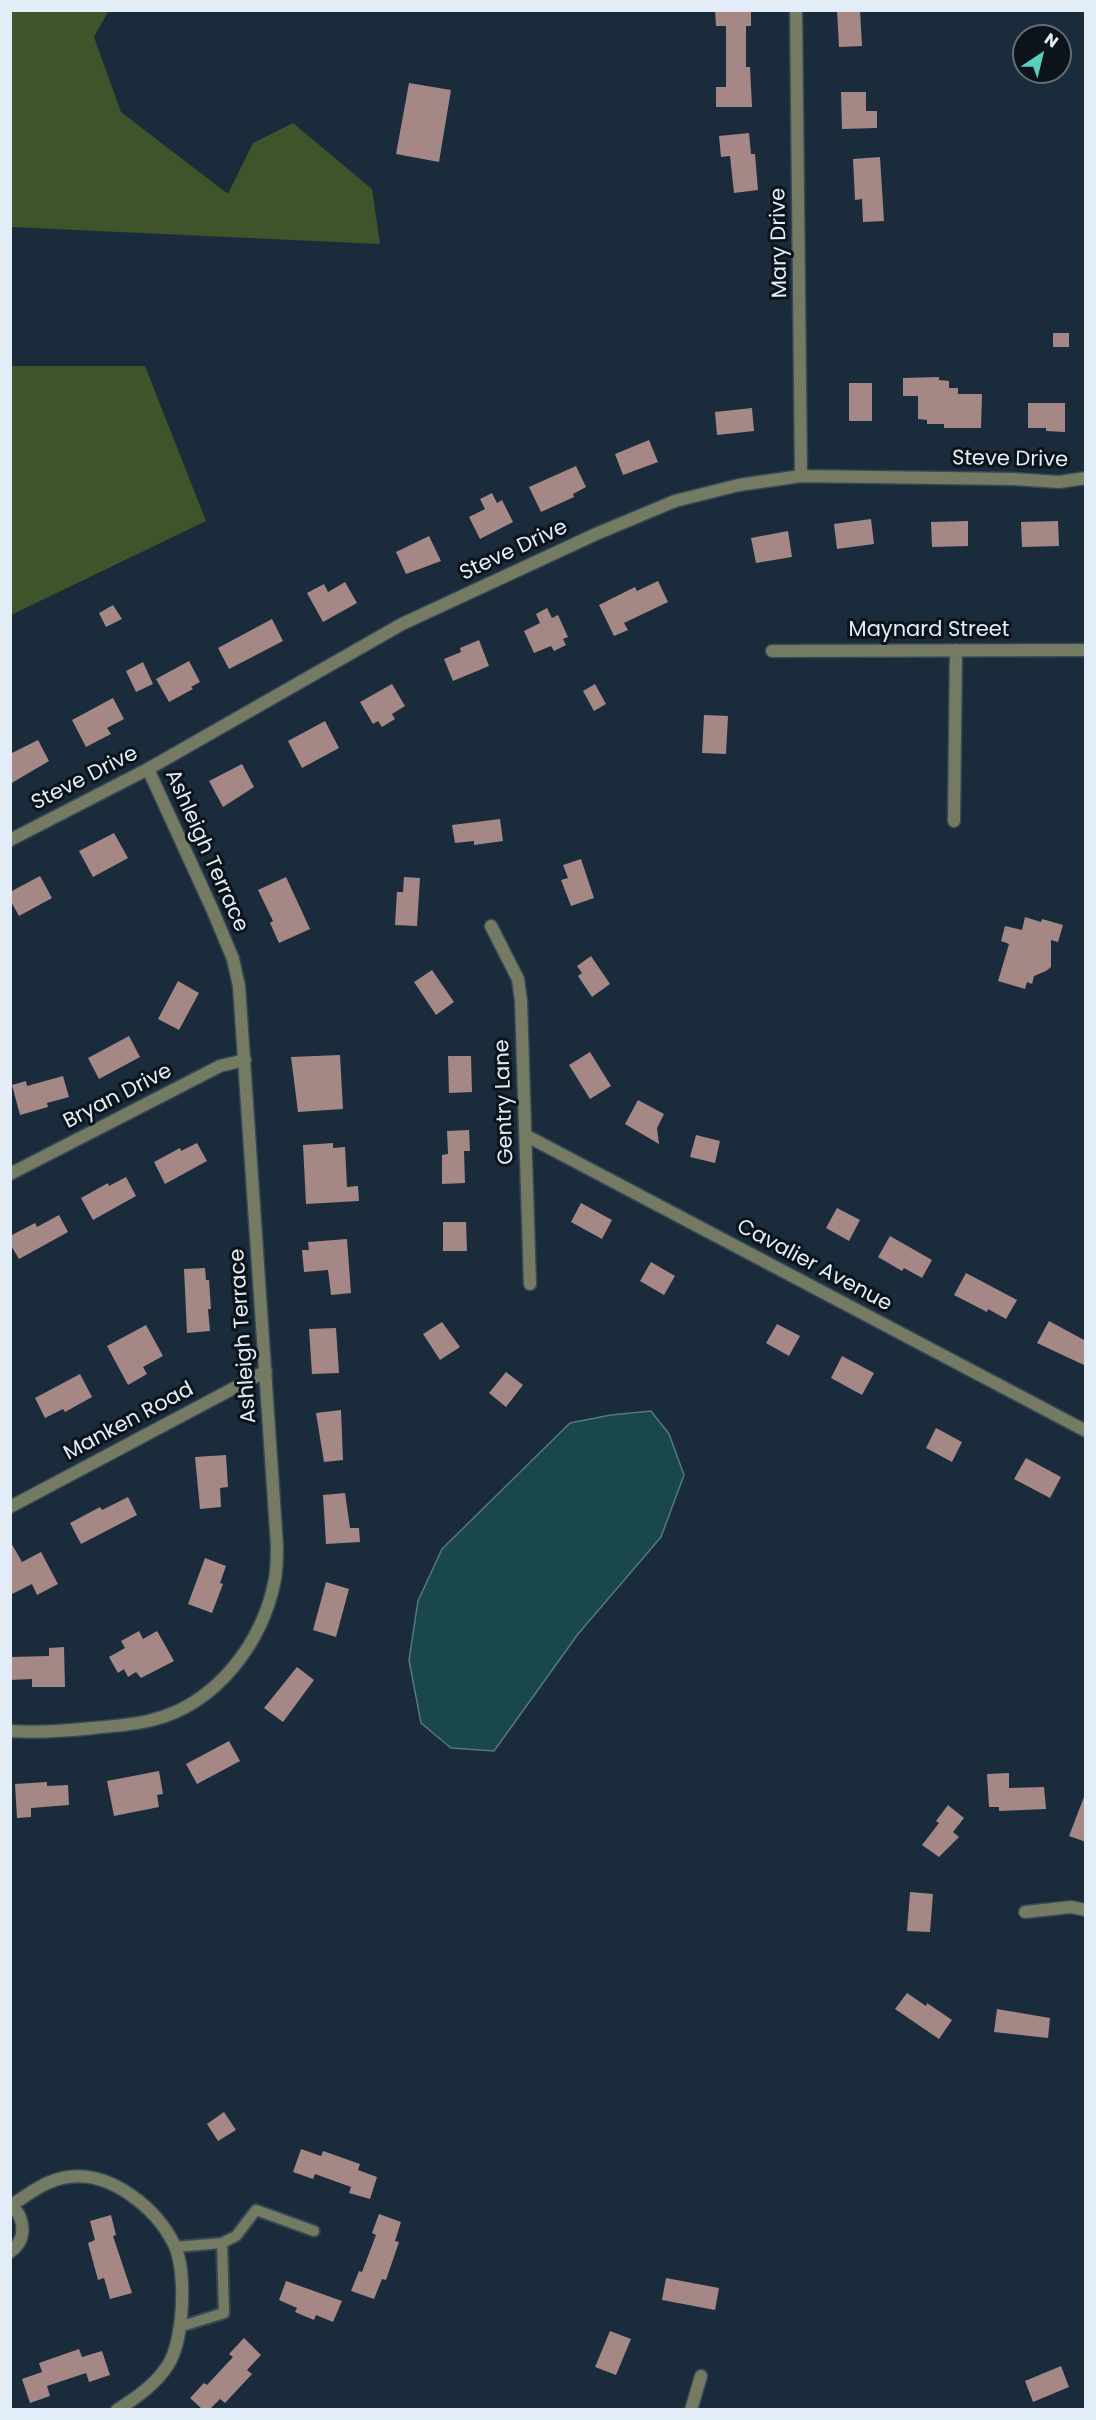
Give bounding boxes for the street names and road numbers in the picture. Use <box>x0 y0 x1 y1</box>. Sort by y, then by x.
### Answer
street label: Mary Drive <box>766 188 794 298</box>
street label: Steve Drive <box>952 446 1068 474</box>
street label: Steve Drive <box>456 515 572 587</box>
street label: Maynard Street <box>849 618 1009 644</box>
street label: Steve Drive <box>28 741 142 817</box>
street label: Ashleigh Terrace <box>159 766 253 936</box>
street label: Gentry Lane <box>490 1039 520 1165</box>
street label: Bryan Drive <box>60 1059 176 1135</box>
street label: Cavalier Avenue <box>732 1214 896 1318</box>
street label: Ashleigh Terrace <box>225 1248 263 1424</box>
street label: Manken Road <box>60 1377 198 1467</box>

